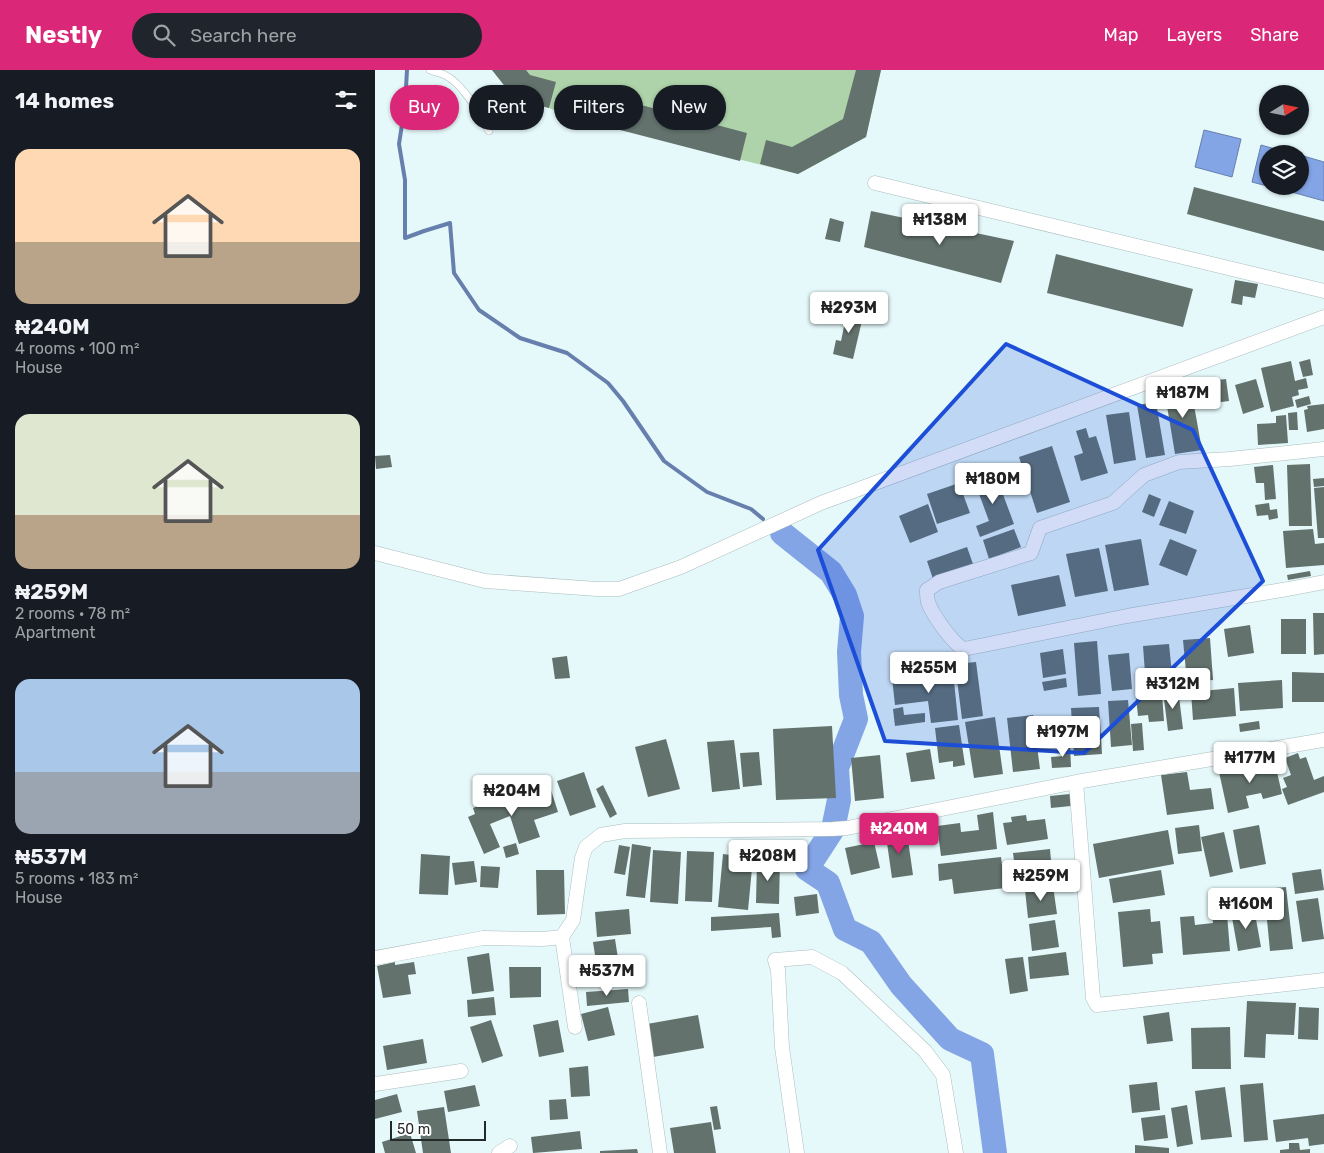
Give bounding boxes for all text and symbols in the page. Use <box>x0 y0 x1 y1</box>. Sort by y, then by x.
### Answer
search box <box>132 13 482 58</box>
text: Nestly <box>25 21 102 49</box>
icon: search <box>150 21 178 49</box>
text: Search here <box>190 24 297 47</box>
text: Map <box>1104 24 1139 46</box>
text: Layers <box>1167 24 1222 46</box>
text: Share <box>1250 24 1299 46</box>
chip: Buy <box>390 85 459 130</box>
chip: Rent <box>469 85 544 130</box>
chip: Filters <box>554 85 643 130</box>
chip: New <box>653 85 726 130</box>
north arrow <box>1259 85 1309 135</box>
map controls <box>1259 85 1309 195</box>
icon: filters <box>332 86 360 114</box>
text: 14 homes <box>15 88 114 113</box>
button: layers <box>1259 145 1309 195</box>
icon: home <box>143 181 233 271</box>
pin: ₦138M <box>905 204 975 246</box>
text: ₦138M <box>913 210 967 229</box>
pin: ₦293M <box>814 292 884 334</box>
text: ₦293M <box>821 298 877 317</box>
text: ₦240M <box>15 314 90 339</box>
text: 4 rooms · 100 m² <box>15 339 139 358</box>
text: House <box>15 358 62 377</box>
pin: ₦187M <box>1148 376 1218 419</box>
text: ₦187M <box>1157 383 1209 402</box>
icon: home <box>143 446 233 536</box>
pin: ₦180M <box>958 462 1028 505</box>
text: ₦180M <box>966 469 1020 488</box>
text: ₦259M <box>15 579 88 604</box>
text: 2 rooms · 78 m² <box>15 604 130 623</box>
text: Apartment <box>15 623 95 642</box>
pin: ₦255M <box>894 652 964 694</box>
text: ₦255M <box>901 658 957 677</box>
pin: ₦312M <box>1138 668 1208 710</box>
text: ₦312M <box>1146 674 1200 693</box>
icon: home <box>143 711 233 801</box>
pin: ₦197M <box>1028 716 1098 758</box>
text: ₦197M <box>1037 722 1089 741</box>
pin: ₦177M <box>1215 742 1285 784</box>
text: ₦177M <box>1224 748 1276 767</box>
pin: ₦204M <box>477 774 547 817</box>
text: ₦204M <box>483 781 541 800</box>
pin: ₦240M <box>864 812 934 855</box>
text: ₦240M <box>871 819 927 838</box>
pin: ₦208M <box>733 840 803 882</box>
text: ₦537M <box>15 844 87 869</box>
text: ₦208M <box>740 846 796 865</box>
pin: ₦259M <box>1006 860 1076 902</box>
text: ₦259M <box>1013 866 1069 885</box>
text: 5 rooms · 183 m² <box>15 869 138 888</box>
text: House <box>15 888 62 907</box>
pin: ₦160M <box>1211 888 1281 930</box>
text: ₦160M <box>1219 894 1273 913</box>
pin: ₦537M <box>572 954 642 997</box>
text: ₦537M <box>580 961 634 980</box>
scale bar <box>390 1118 486 1141</box>
text: 50 m <box>397 1121 430 1138</box>

